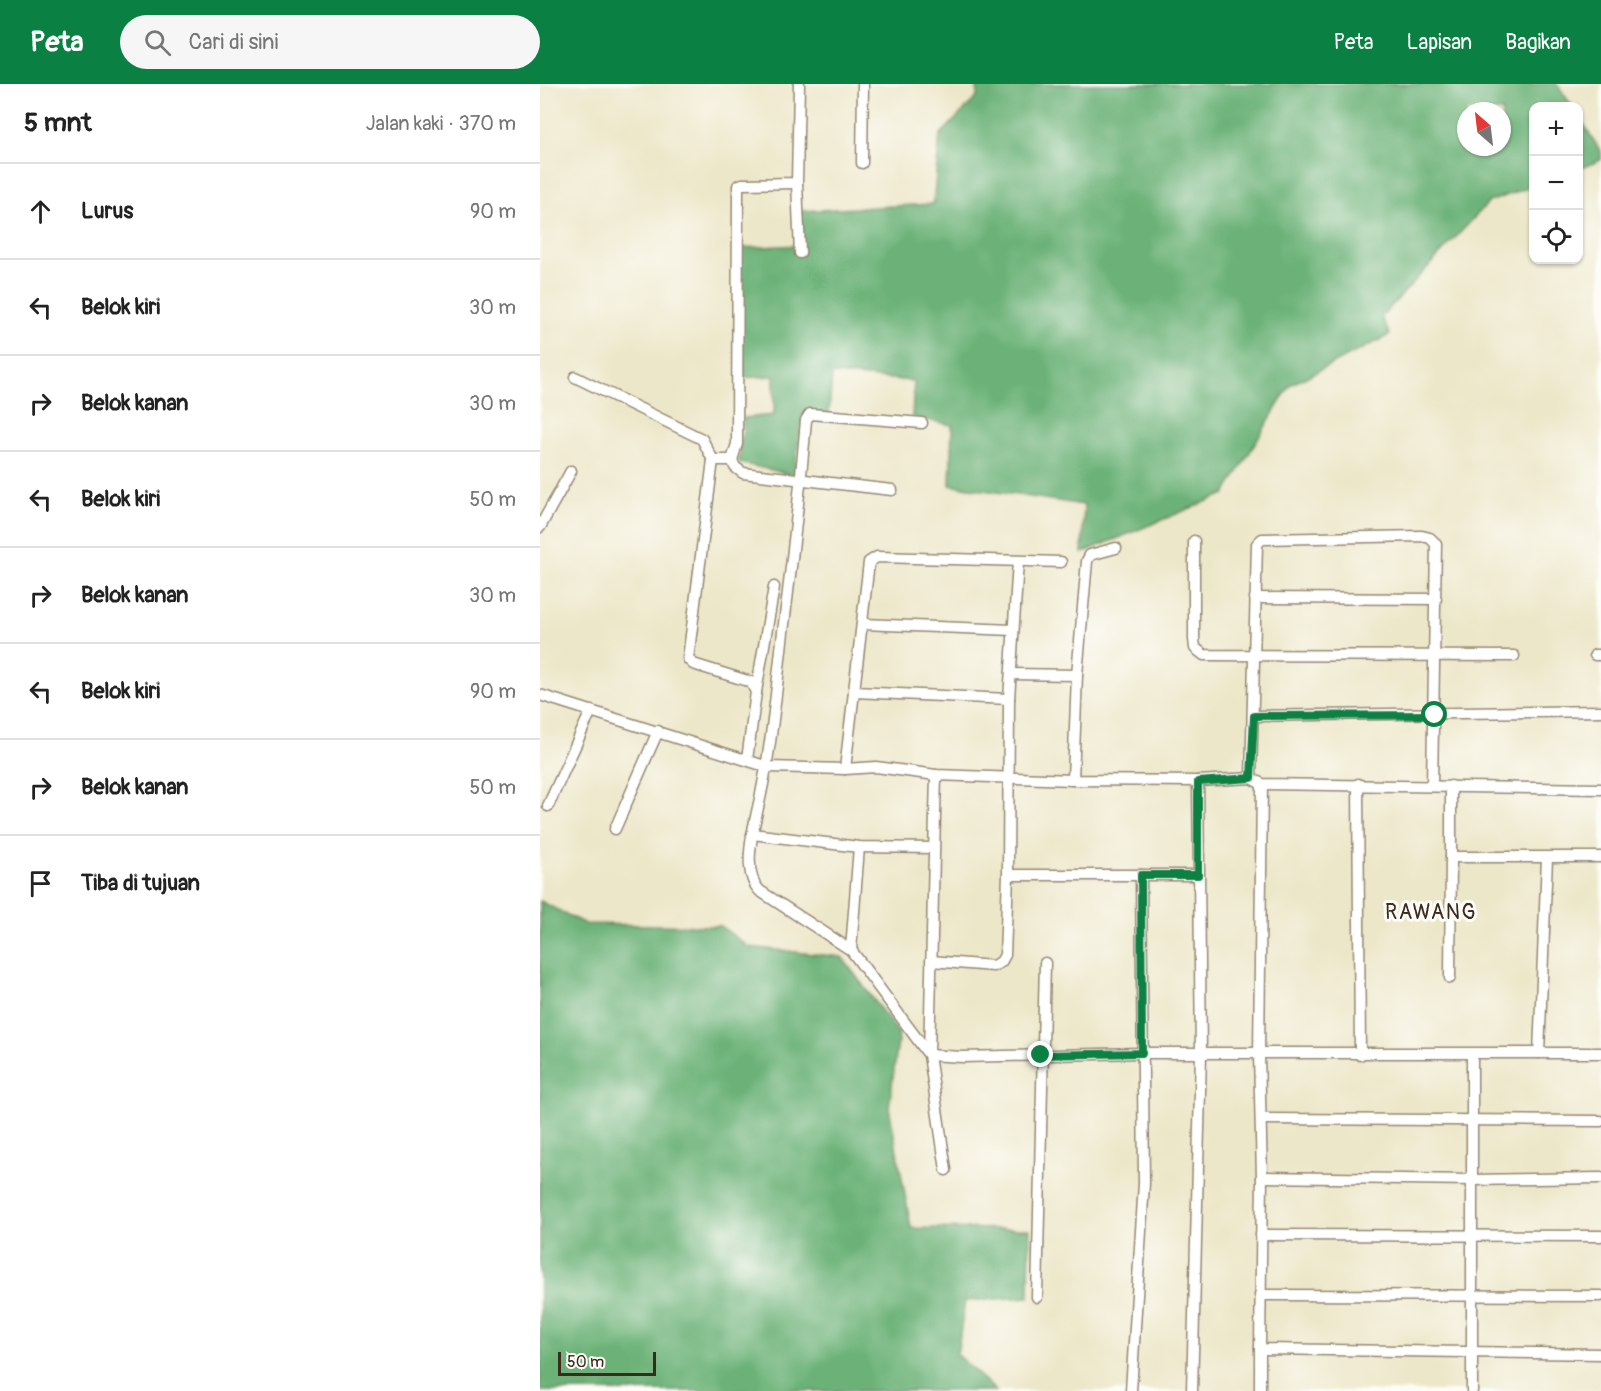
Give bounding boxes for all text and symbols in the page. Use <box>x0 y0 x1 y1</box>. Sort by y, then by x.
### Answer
search box <box>120 15 540 69</box>
text: Peta <box>30 25 84 60</box>
icon: search <box>141 26 174 59</box>
text: Cari di sini <box>189 28 278 56</box>
text: Peta <box>1333 29 1374 56</box>
text: Lapisan <box>1407 29 1472 56</box>
text: Bagikan <box>1505 29 1571 56</box>
north arrow <box>1457 102 1511 156</box>
map controls <box>1529 102 1583 264</box>
button: + <box>1529 102 1583 156</box>
text: 5 mnt <box>24 107 92 139</box>
text: Jalan kaki · 370 m <box>366 111 516 136</box>
button: − <box>1529 156 1583 210</box>
icon: ahead <box>24 195 57 228</box>
text: Lurus <box>81 197 133 225</box>
text: 90 m <box>470 199 516 224</box>
button: locate <box>1529 210 1583 264</box>
icon: left <box>24 291 57 324</box>
text: Belok kiri <box>81 293 160 321</box>
text: 30 m <box>469 295 516 320</box>
icon: right <box>24 387 57 420</box>
text: Belok kanan <box>81 389 189 417</box>
text: 30 m <box>469 391 516 416</box>
icon: left <box>24 483 57 516</box>
text: Belok kiri <box>81 485 160 513</box>
text: 50 m <box>469 487 516 512</box>
icon: right <box>24 579 57 612</box>
text: Belok kanan <box>81 581 189 609</box>
text: 30 m <box>469 583 516 608</box>
icon: left <box>24 675 57 708</box>
text: Belok kiri <box>81 677 160 705</box>
text: 90 m <box>470 679 516 704</box>
route start <box>1421 701 1447 727</box>
icon: right <box>24 771 57 804</box>
text: Belok kanan <box>81 773 189 801</box>
text: 50 m <box>469 775 516 800</box>
icon: arrive <box>24 867 57 900</box>
text: Tiba di tujuan <box>81 869 200 897</box>
district label: RAWANG <box>1385 899 1477 926</box>
route end <box>1027 1041 1053 1067</box>
scale bar <box>558 1349 656 1376</box>
text: 50 m <box>567 1352 604 1372</box>

